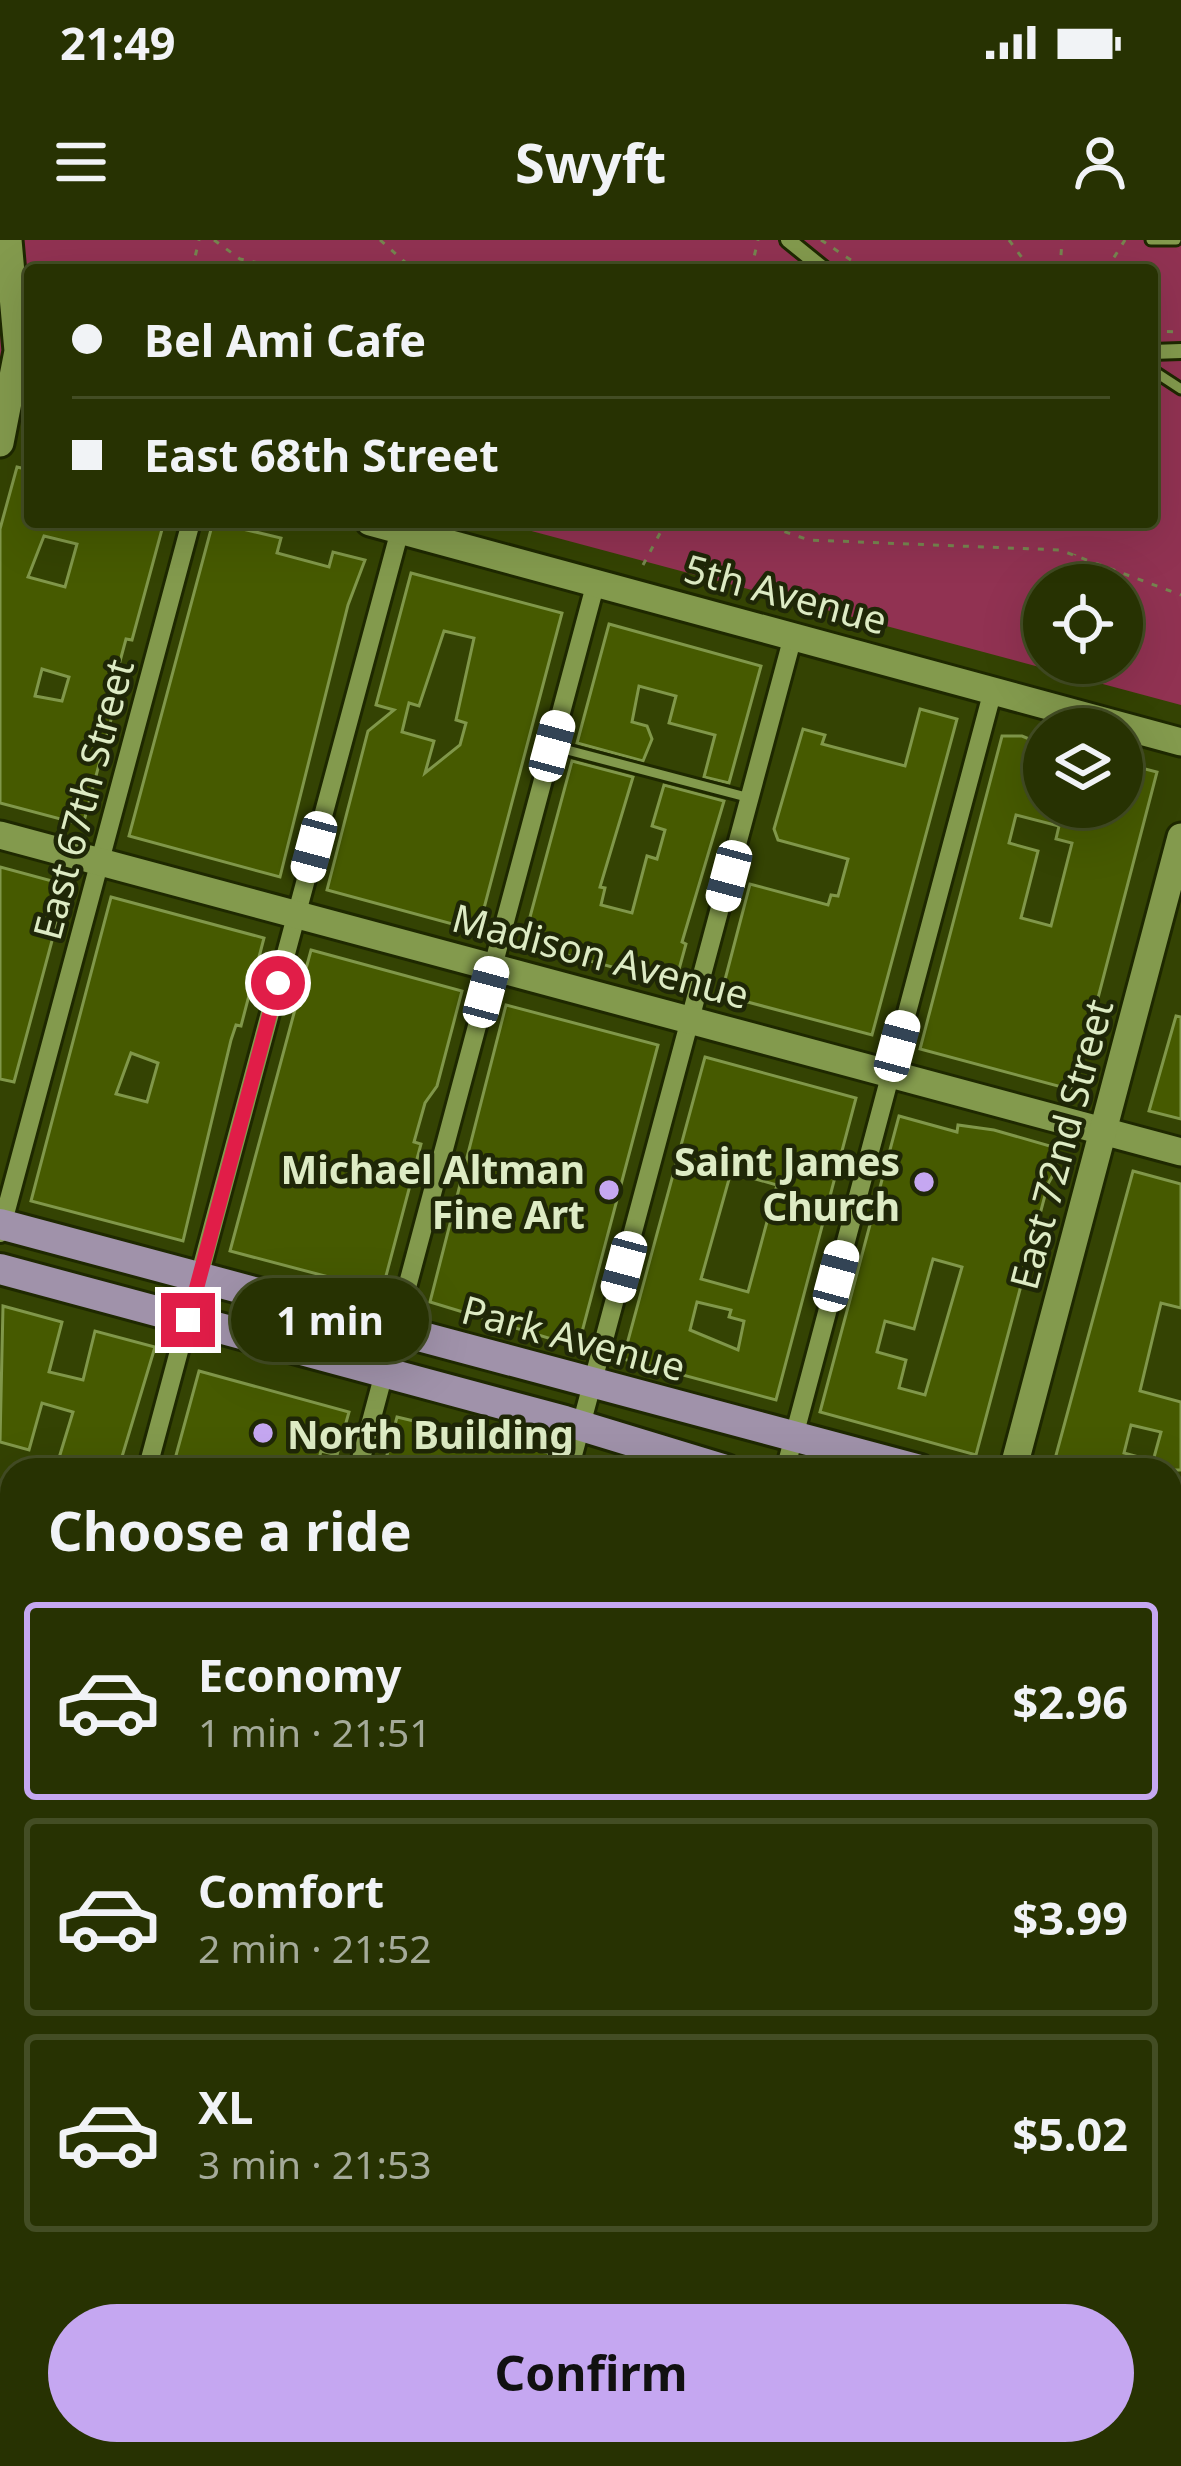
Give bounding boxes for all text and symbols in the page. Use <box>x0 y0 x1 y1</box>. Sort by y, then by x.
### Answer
text: 21:49 <box>60 12 176 73</box>
text: Swyft <box>515 125 666 199</box>
icon: menu <box>48 129 114 195</box>
icon: person <box>1067 129 1133 195</box>
text: Bel Ami Cafe <box>144 309 426 370</box>
text: East 68th Street <box>144 424 499 485</box>
street label: 5th Avenue <box>679 541 893 645</box>
map controls <box>1023 564 1143 828</box>
button: locate <box>1023 564 1143 684</box>
street label: East 67th Street <box>19 653 145 945</box>
car <box>525 707 579 785</box>
button: layers <box>1023 708 1143 828</box>
car <box>287 808 341 886</box>
car <box>702 837 756 915</box>
street label: Madison Avenue <box>447 890 755 1020</box>
car <box>459 953 513 1031</box>
route start <box>251 956 305 1010</box>
street label: East 72nd Street <box>996 993 1124 1295</box>
car <box>870 1007 924 1085</box>
place label: Saint James Church <box>674 1134 900 1232</box>
place label: Michael Altman Fine Art <box>280 1142 585 1240</box>
marker: Saint James Church <box>911 1169 937 1195</box>
marker: Michael Altman Fine Art <box>596 1177 622 1203</box>
car <box>597 1228 651 1306</box>
car <box>809 1237 863 1315</box>
callout: 1 min <box>230 1278 428 1362</box>
street label: Park Avenue <box>456 1282 692 1392</box>
route end <box>161 1293 215 1347</box>
text: 1 min <box>276 1293 384 1346</box>
place label: North Building <box>287 1407 574 1460</box>
marker: North Building <box>250 1420 276 1446</box>
text: Choose a ride <box>48 1493 412 1567</box>
text: Economy <box>198 1644 402 1705</box>
icon: car <box>54 1647 162 1755</box>
text: $2.96 <box>1012 1671 1128 1732</box>
text: 1 min · 21:51 <box>198 1705 432 1758</box>
text: Comfort <box>198 1860 384 1921</box>
icon: car <box>54 1863 162 1971</box>
text: $3.99 <box>1012 1887 1128 1948</box>
text: 2 min · 21:52 <box>198 1921 432 1974</box>
text: XL <box>198 2076 253 2137</box>
icon: car <box>54 2079 162 2187</box>
text: $5.02 <box>1012 2103 1128 2164</box>
text: 3 min · 21:53 <box>198 2137 432 2190</box>
button: Confirm <box>48 2304 1134 2442</box>

